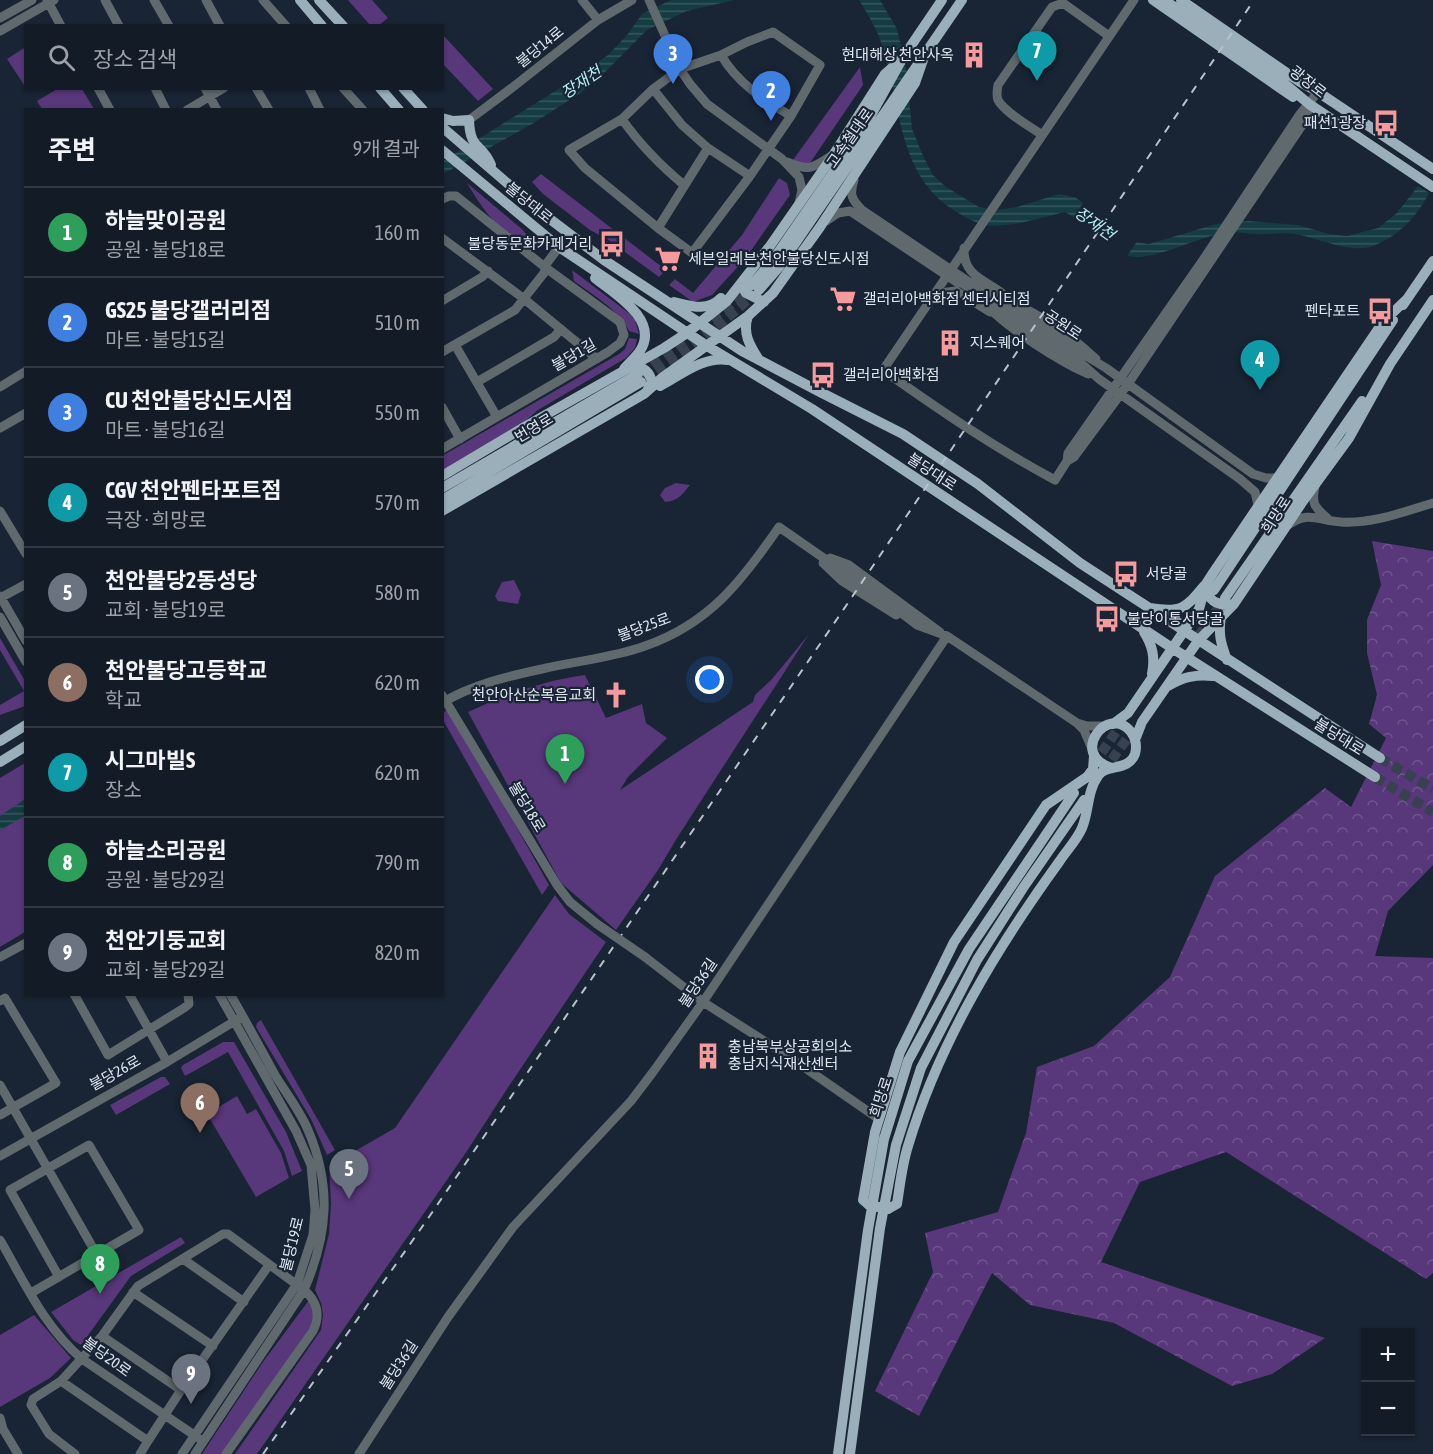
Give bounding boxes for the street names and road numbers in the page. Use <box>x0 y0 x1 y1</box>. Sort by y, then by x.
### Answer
street label: 불당14로 <box>513 23 567 71</box>
street label: 광장로 <box>1287 62 1330 101</box>
street label: 고속철대로 <box>823 105 876 171</box>
street label: 불당대로 <box>503 179 556 227</box>
street label: 공원로 <box>1041 306 1085 343</box>
street label: 불당1길 <box>549 335 599 374</box>
street label: 번영로 <box>512 410 556 446</box>
street label: 불당대로 <box>904 449 960 494</box>
street label: 희망로 <box>1257 493 1294 537</box>
street label: 불당25로 <box>615 609 673 644</box>
street label: 불당대로 <box>1311 715 1367 758</box>
street label: 불당18로 <box>506 779 549 835</box>
street label: 불당36길 <box>675 955 720 1010</box>
street label: 불당26로 <box>86 1052 143 1093</box>
street label: 희망로 <box>866 1075 895 1119</box>
street label: 불당19로 <box>277 1215 306 1273</box>
street label: 불당20로 <box>80 1333 135 1380</box>
street label: 불당36길 <box>376 1337 421 1393</box>

